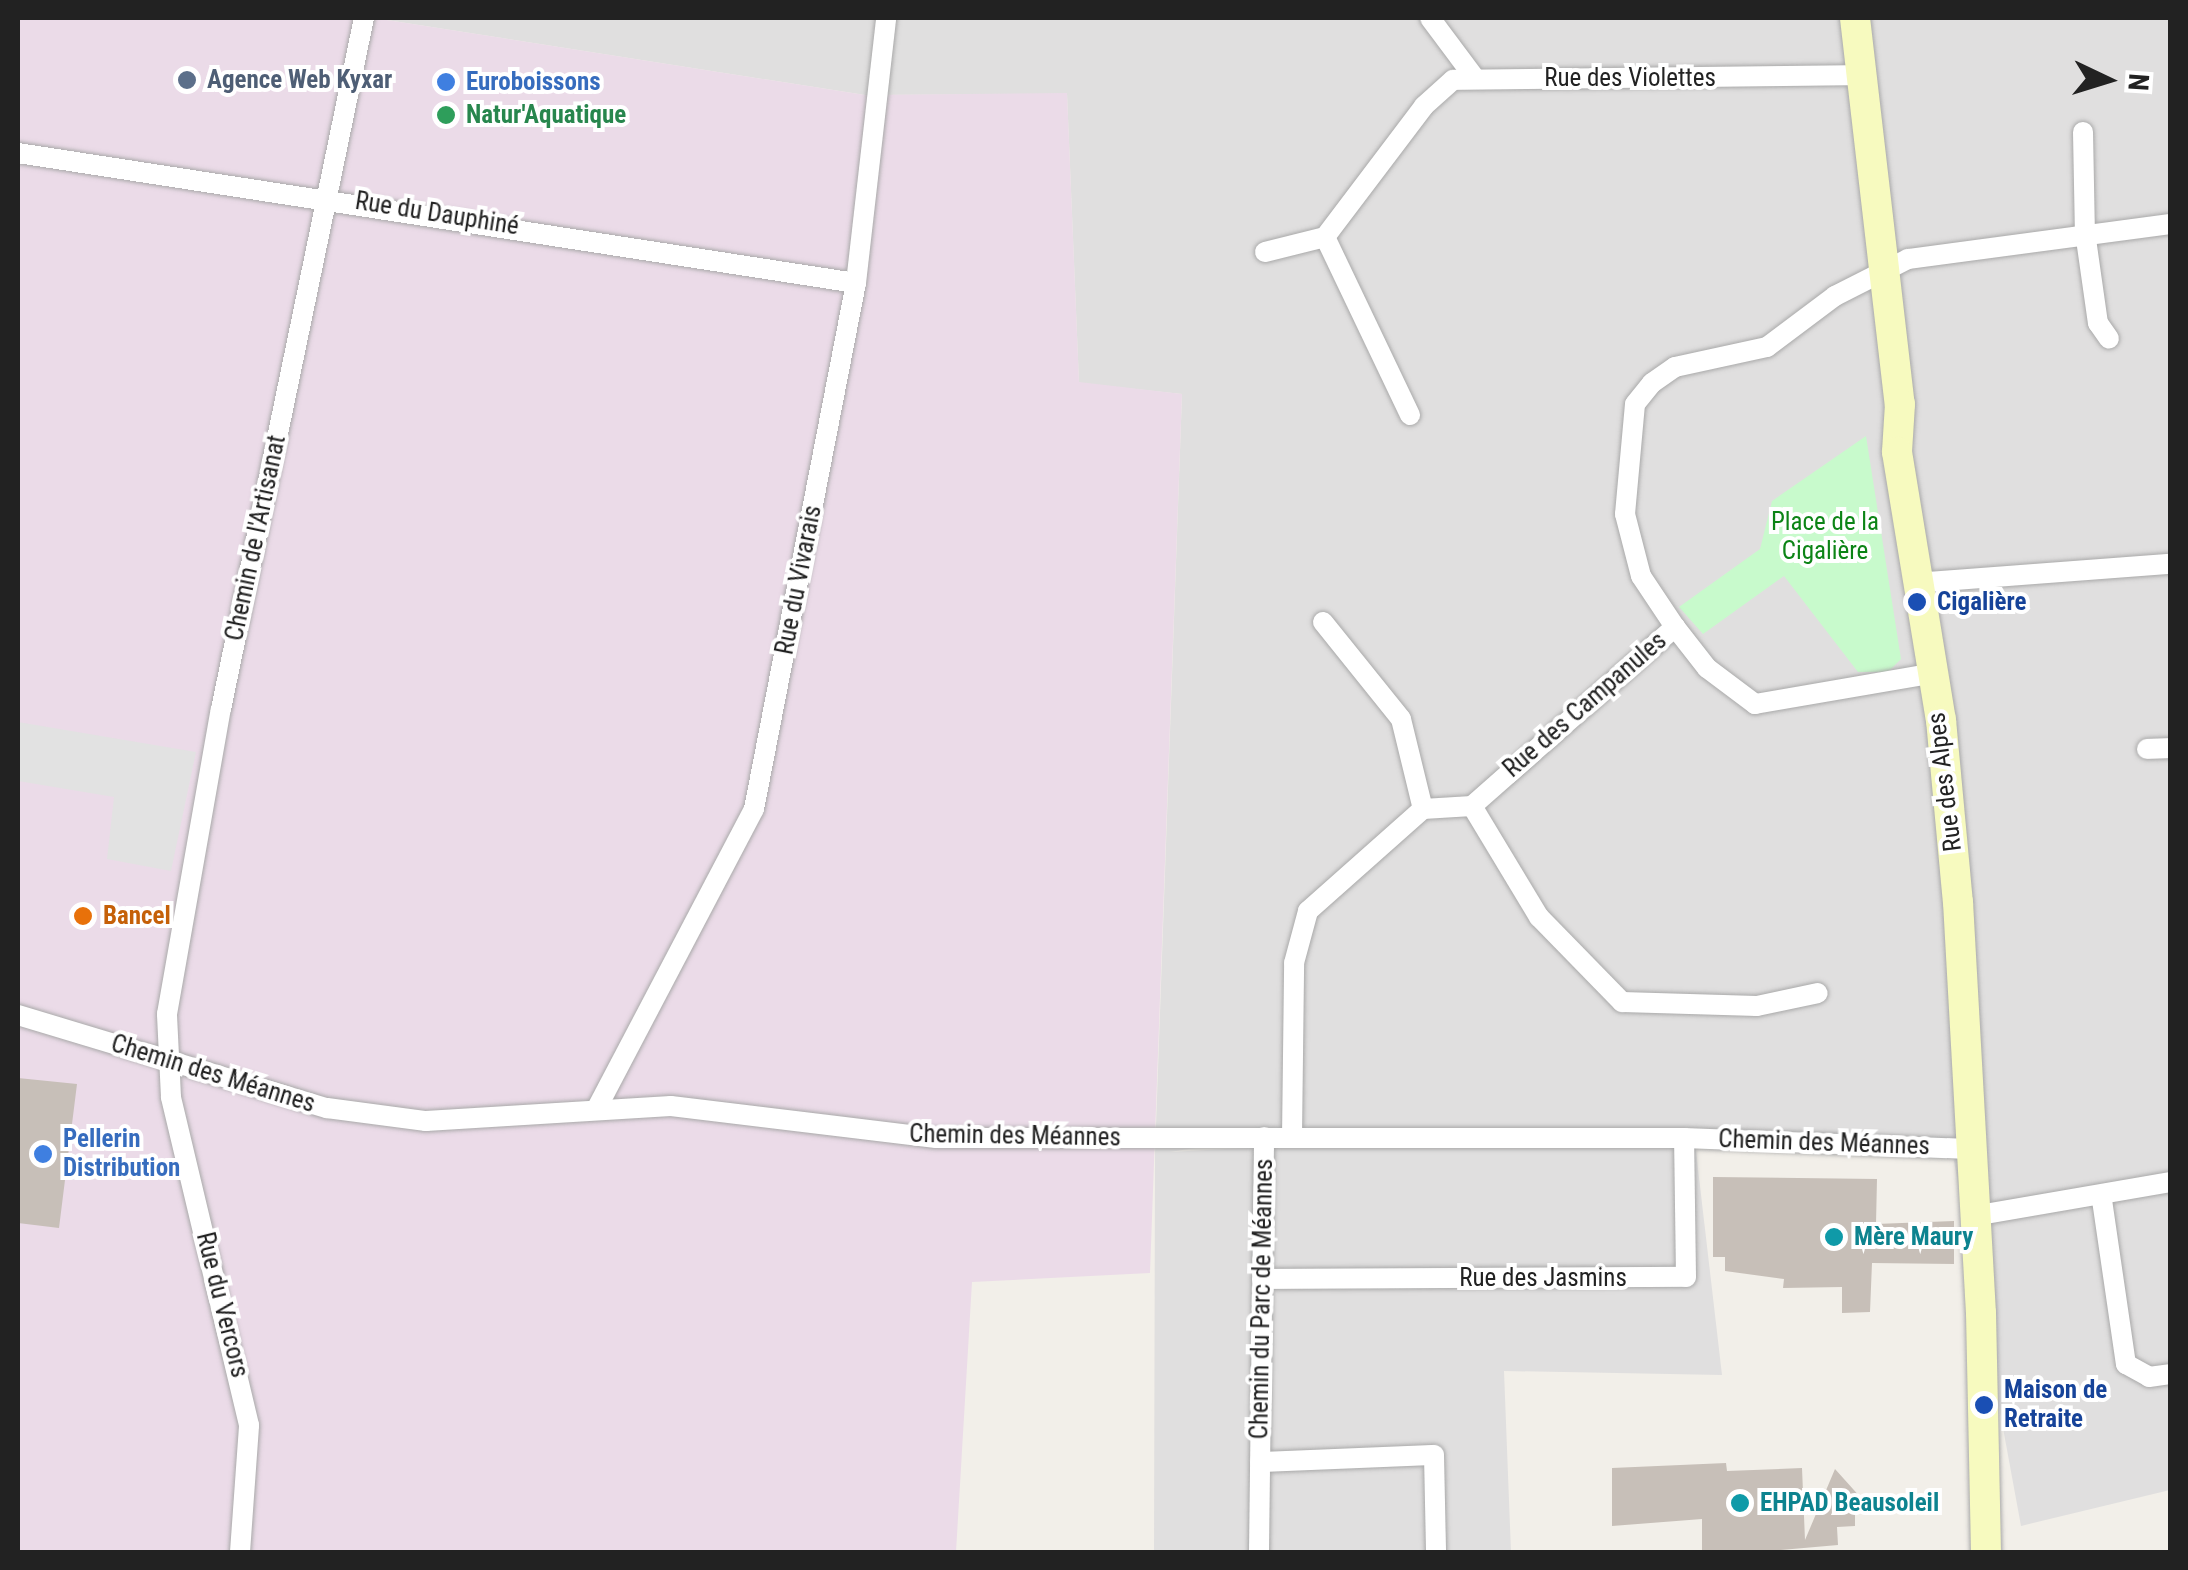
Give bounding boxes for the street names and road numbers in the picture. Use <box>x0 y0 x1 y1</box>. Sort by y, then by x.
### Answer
street label: Rue des Violettes <box>1544 63 1716 93</box>
street label: Rue du Dauphiné <box>353 186 521 242</box>
street label: Chemin de l'Artisanat <box>220 432 292 644</box>
street label: Rue du Vivarais <box>770 503 828 657</box>
street label: Rue des Campanules <box>1497 626 1673 784</box>
street label: Rue des Alpes <box>1922 711 1968 853</box>
street label: Chemin des Méannes <box>107 1029 319 1119</box>
street label: Chemin des Méannes <box>909 1119 1121 1153</box>
street label: Chemin des Méannes <box>1718 1124 1930 1162</box>
street label: Chemin du Parc de Méannes <box>1245 1158 1279 1440</box>
street label: Rue du Vercors <box>189 1229 255 1381</box>
street label: Rue des Jasmins <box>1459 1263 1627 1293</box>

